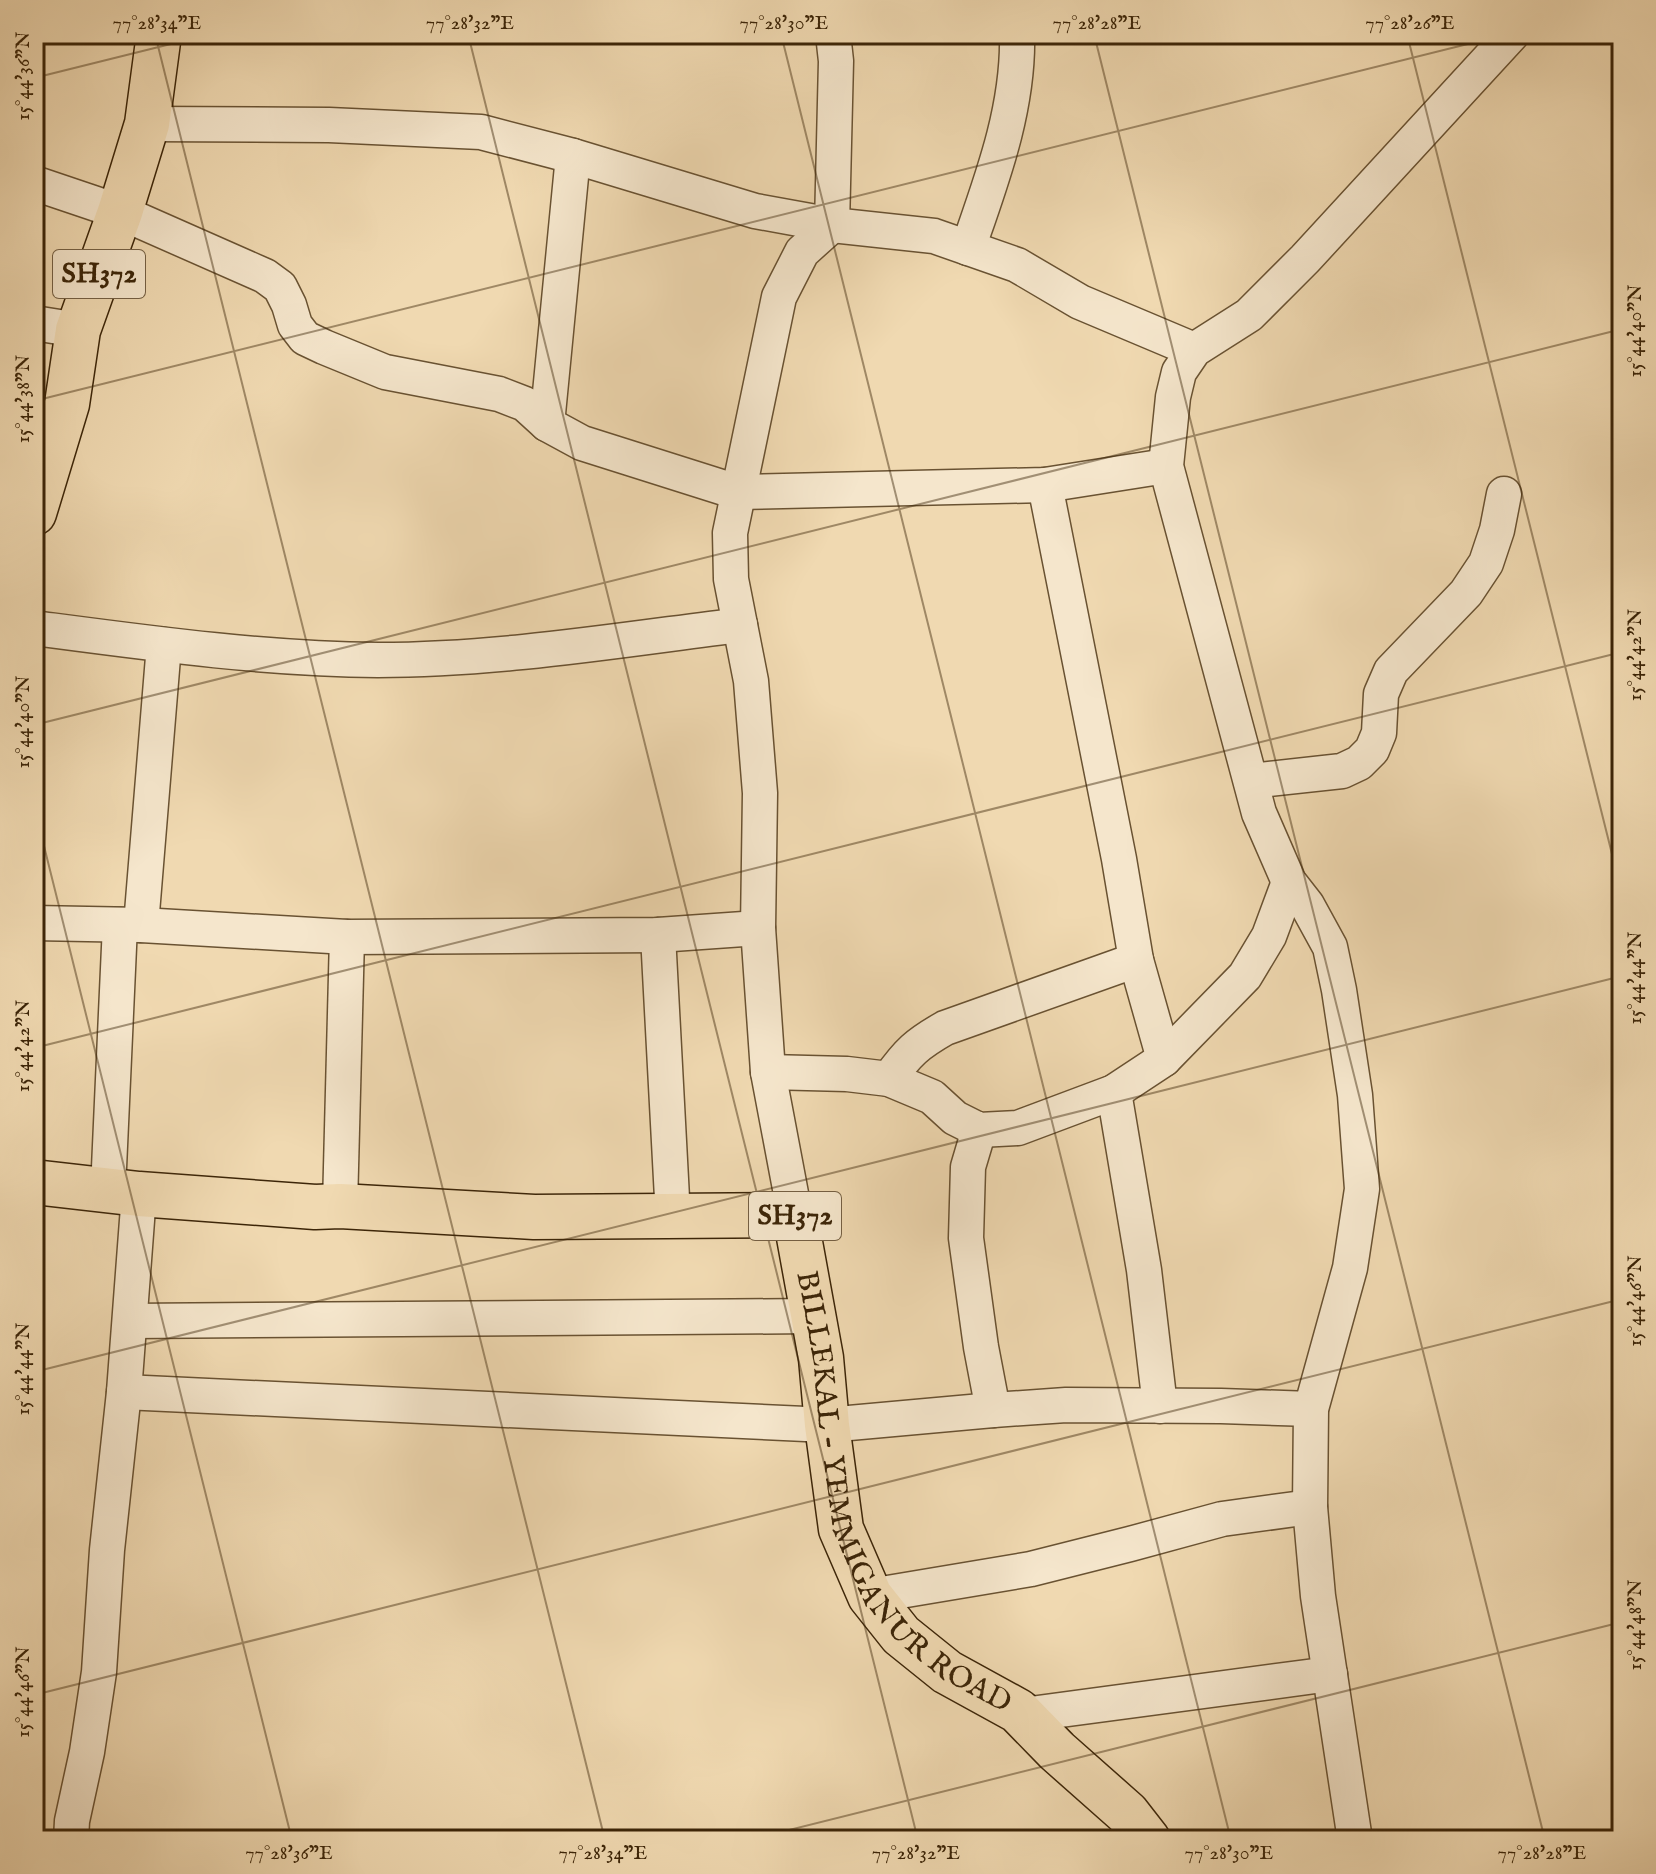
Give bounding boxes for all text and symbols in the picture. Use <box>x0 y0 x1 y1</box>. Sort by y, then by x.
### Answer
text: 77°28'34"E <box>113 11 202 36</box>
text: 77°28'32"E <box>426 11 514 36</box>
text: 77°28'30"E <box>740 11 829 36</box>
text: 77°28'28"E <box>1053 11 1142 36</box>
text: 77°28'26"E <box>1365 11 1455 36</box>
text: 15°44'36"N <box>11 31 36 121</box>
road number: SH372 <box>53 250 145 298</box>
text: 15°44'40"N <box>1623 284 1648 378</box>
text: 15°44'38"N <box>11 355 36 443</box>
text: 15°44'42"N <box>1623 609 1648 701</box>
text: 15°44'40"N <box>11 675 36 769</box>
text: 15°44'44"N <box>1623 931 1648 1025</box>
text: 15°44'42"N <box>11 1000 36 1092</box>
road number: SH372 <box>749 1192 841 1240</box>
text: 15°44'46"N <box>1623 1255 1648 1347</box>
street label: BILLEKAL - YEMMIGANUR ROAD <box>787 1268 1018 1723</box>
text: 15°44'44"N <box>11 1322 36 1416</box>
text: 15°44'48"N <box>1623 1579 1648 1671</box>
text: 15°44'46"N <box>11 1646 36 1738</box>
text: 77°28'36"E <box>245 1841 333 1866</box>
text: 77°28'34"E <box>559 1841 648 1866</box>
text: 77°28'32"E <box>872 1841 960 1866</box>
text: 77°28'30"E <box>1185 1841 1274 1866</box>
text: 77°28'28"E <box>1498 1841 1587 1866</box>

